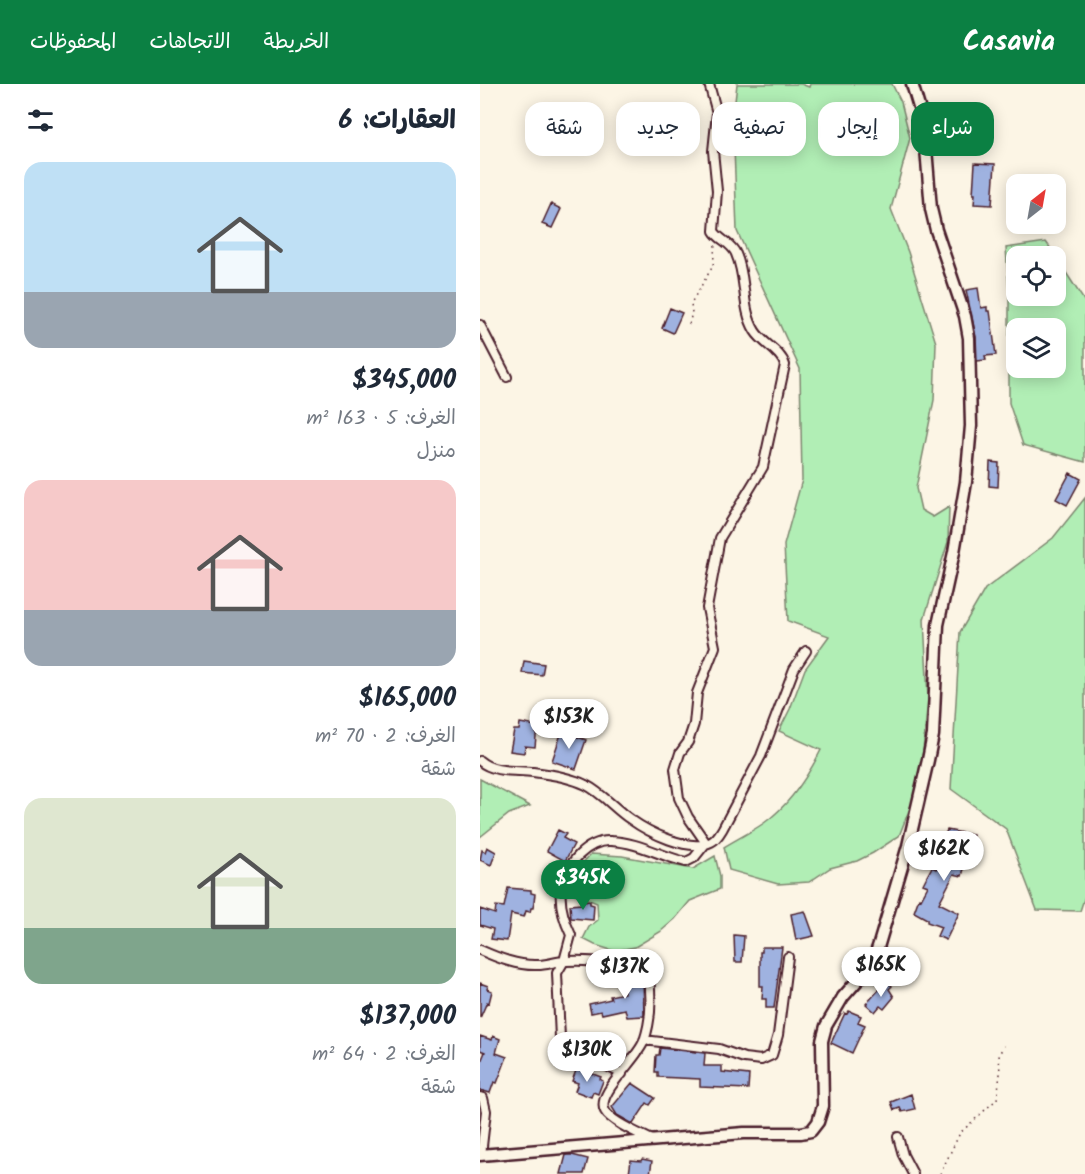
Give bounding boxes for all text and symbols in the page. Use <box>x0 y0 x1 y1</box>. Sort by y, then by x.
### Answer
text: Casavia <box>963 20 1055 65</box>
text: المحفوظات <box>30 26 116 59</box>
text: الاتجاهات <box>149 26 231 59</box>
text: الخريطة <box>264 26 329 59</box>
text: العقارات: 6 <box>338 100 456 142</box>
chip: شقة <box>525 102 604 156</box>
chip: جديد <box>616 102 700 156</box>
chip: تصفية <box>712 102 806 156</box>
chip: إيجار <box>818 102 899 156</box>
chip: شراء <box>911 102 994 156</box>
icon: filters <box>24 104 57 137</box>
north arrow <box>1006 174 1066 234</box>
map controls <box>1006 174 1066 378</box>
icon: home <box>186 201 294 309</box>
button: locate <box>1006 246 1066 306</box>
button: layers <box>1006 318 1066 378</box>
text: $345,000 <box>352 360 456 402</box>
text: الغرف: 5 · 163 m² <box>306 403 456 435</box>
text: منزل <box>417 436 456 468</box>
icon: home <box>186 519 294 627</box>
text: $165,000 <box>359 678 456 720</box>
pin: $153K <box>527 699 611 750</box>
text: $153K <box>544 702 594 734</box>
text: الغرف: 2 · 70 m² <box>315 721 456 753</box>
text: شقة <box>421 754 456 786</box>
pin: $162K <box>902 831 986 882</box>
text: $162K <box>918 834 970 866</box>
icon: home <box>186 837 294 945</box>
pin: $345K <box>541 860 625 911</box>
text: $345K <box>555 863 611 895</box>
pin: $165K <box>839 947 923 998</box>
pin: $137K <box>583 949 667 1000</box>
text: $165K <box>856 950 906 982</box>
text: $137K <box>600 952 650 984</box>
text: $137,000 <box>359 996 456 1038</box>
pin: $130K <box>545 1032 629 1083</box>
text: $130K <box>561 1035 613 1067</box>
text: الغرف: 2 · 64 m² <box>312 1039 456 1071</box>
text: شقة <box>421 1072 456 1104</box>

